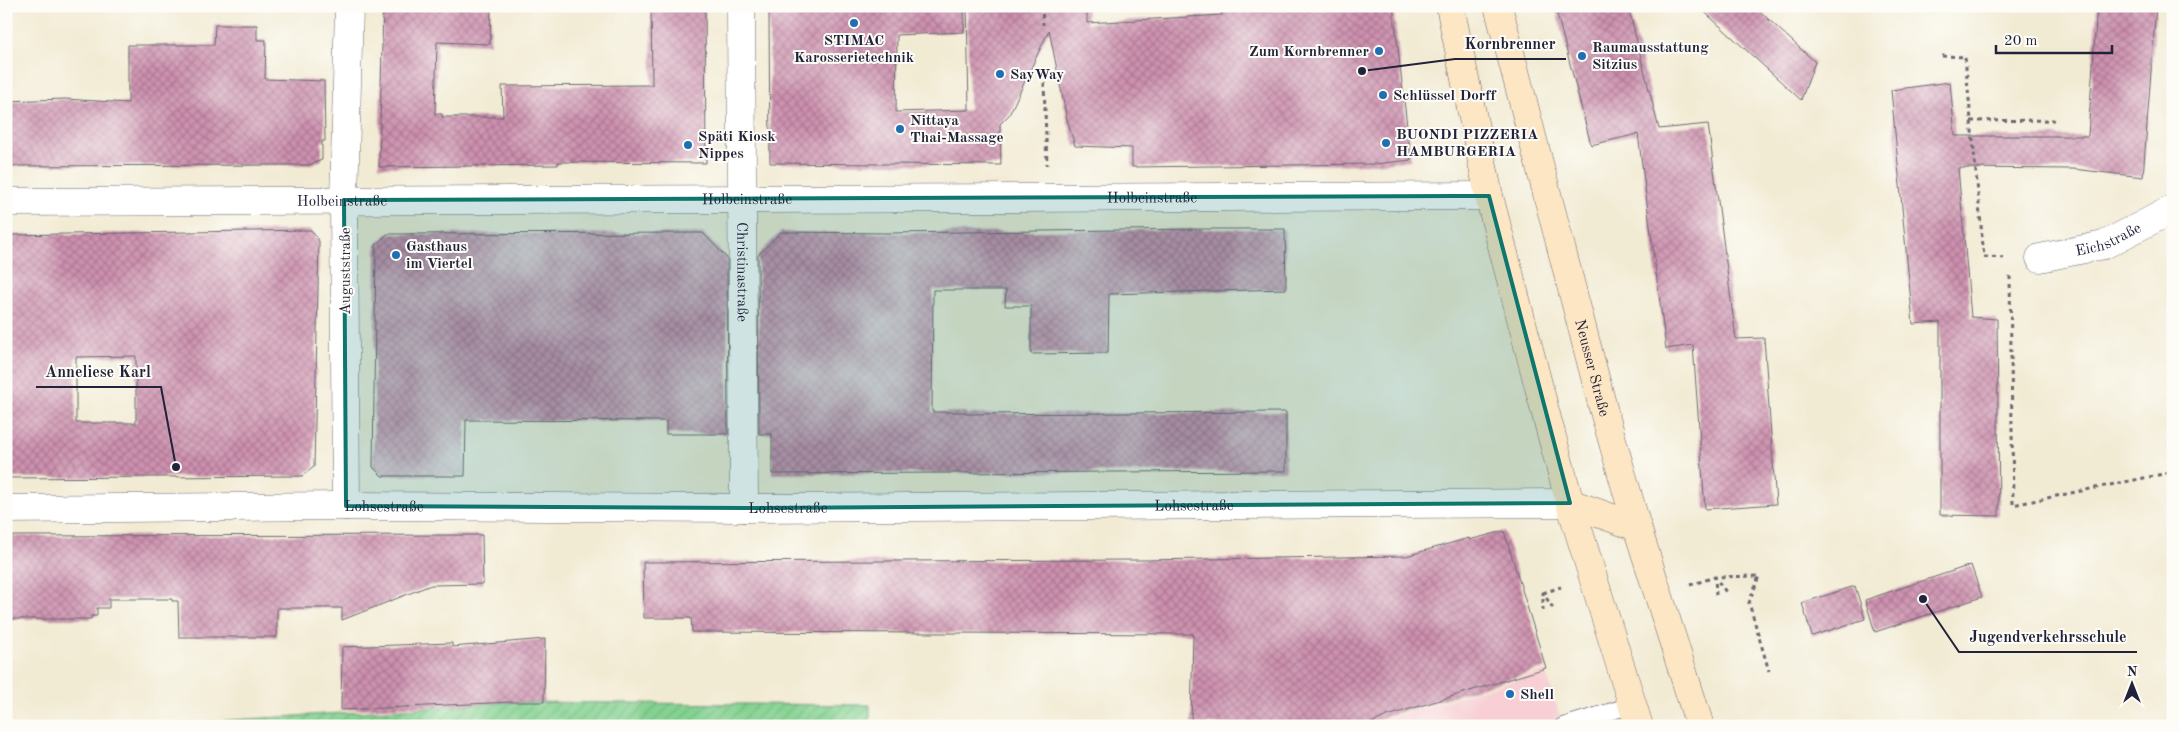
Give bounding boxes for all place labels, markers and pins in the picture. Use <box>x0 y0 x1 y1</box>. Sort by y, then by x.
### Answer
marker: STIMAC Karosserietechnik <box>848 17 860 29</box>
callout: Kornbrenner <box>1455 28 1566 59</box>
place label: STIMAC Karosserietechnik <box>794 34 915 66</box>
place label: Raumausstattung Sitzius <box>1592 41 1709 73</box>
place label: Zum Kornbrenner <box>1249 45 1369 60</box>
marker: Zum Kornbrenner <box>1373 45 1385 57</box>
marker: Raumausstattung Sitzius <box>1576 50 1588 62</box>
marker: SayWay <box>994 68 1006 80</box>
place label: SayWay <box>1010 68 1064 83</box>
marker: Schlüssel Dorff <box>1377 89 1389 101</box>
place label: Schlüssel Dorff <box>1393 89 1498 104</box>
place label: Nittaya Thai-Massage <box>910 114 1004 146</box>
marker: Nittaya Thai-Massage <box>894 123 906 135</box>
place label: BUONDI PIZZERIA HAMBURGERIA <box>1396 128 1538 160</box>
place label: Späti Kiosk Nippes <box>698 130 776 162</box>
marker: BUONDI PIZZERIA HAMBURGERIA <box>1380 137 1392 149</box>
marker: Späti Kiosk Nippes <box>682 139 694 151</box>
place label: Gasthaus im Viertel <box>406 240 473 272</box>
marker: Gasthaus im Viertel <box>390 249 402 261</box>
callout: Anneliese Karl <box>36 356 161 387</box>
callout: Jugendverkehrsschule <box>1959 621 2137 652</box>
marker: Shell <box>1504 688 1516 700</box>
place label: Shell <box>1520 688 1554 703</box>

